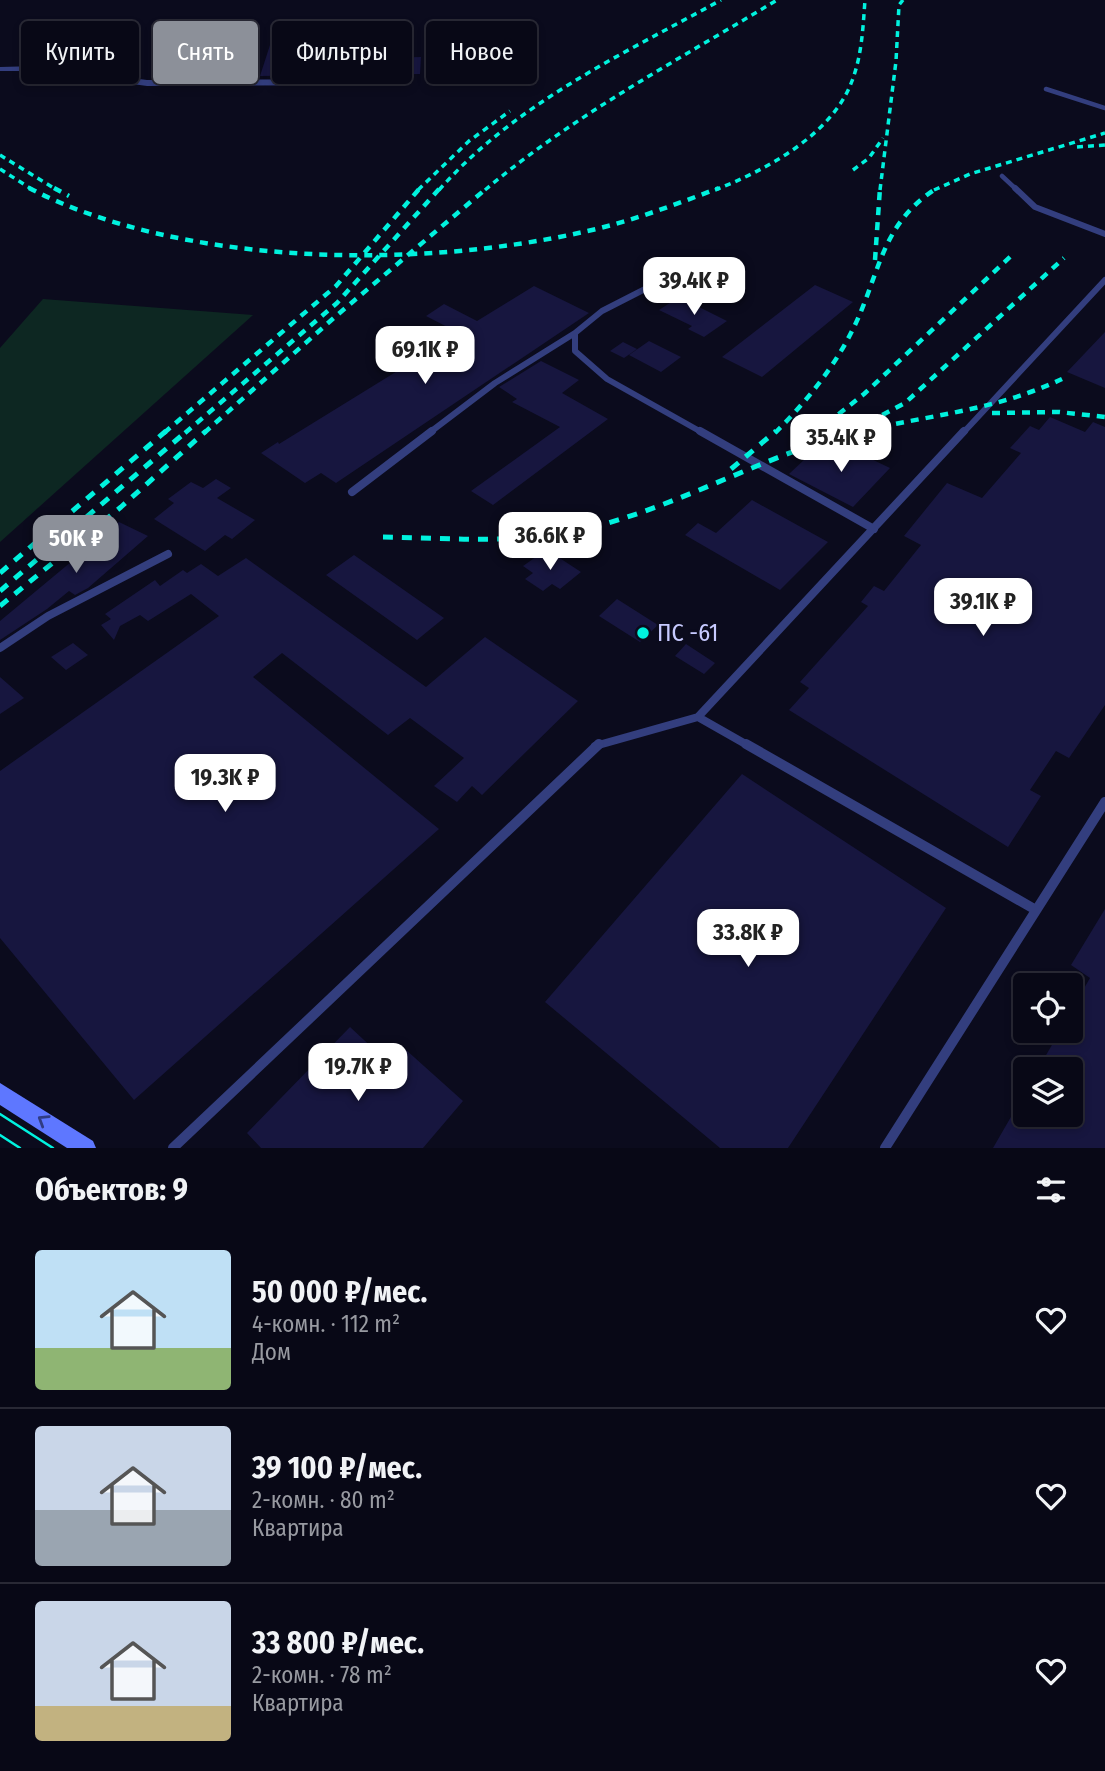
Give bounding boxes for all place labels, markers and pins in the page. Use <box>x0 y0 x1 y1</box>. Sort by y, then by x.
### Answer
pin: 39.4K ₽ <box>629 258 759 317</box>
pin: 69.1K ₽ <box>360 326 490 386</box>
pin: 35.4K ₽ <box>776 414 906 474</box>
pin: 36.6K ₽ <box>485 512 615 572</box>
pin: 50K ₽ <box>27 516 125 575</box>
pin: 39.1K ₽ <box>918 578 1048 638</box>
place label: ПС -61 <box>657 619 718 647</box>
marker: ПС -61 <box>635 625 651 641</box>
pin: 19.3K ₽ <box>160 754 290 814</box>
pin: 33.8K ₽ <box>683 909 813 969</box>
pin: 19.7K ₽ <box>293 1044 423 1103</box>

